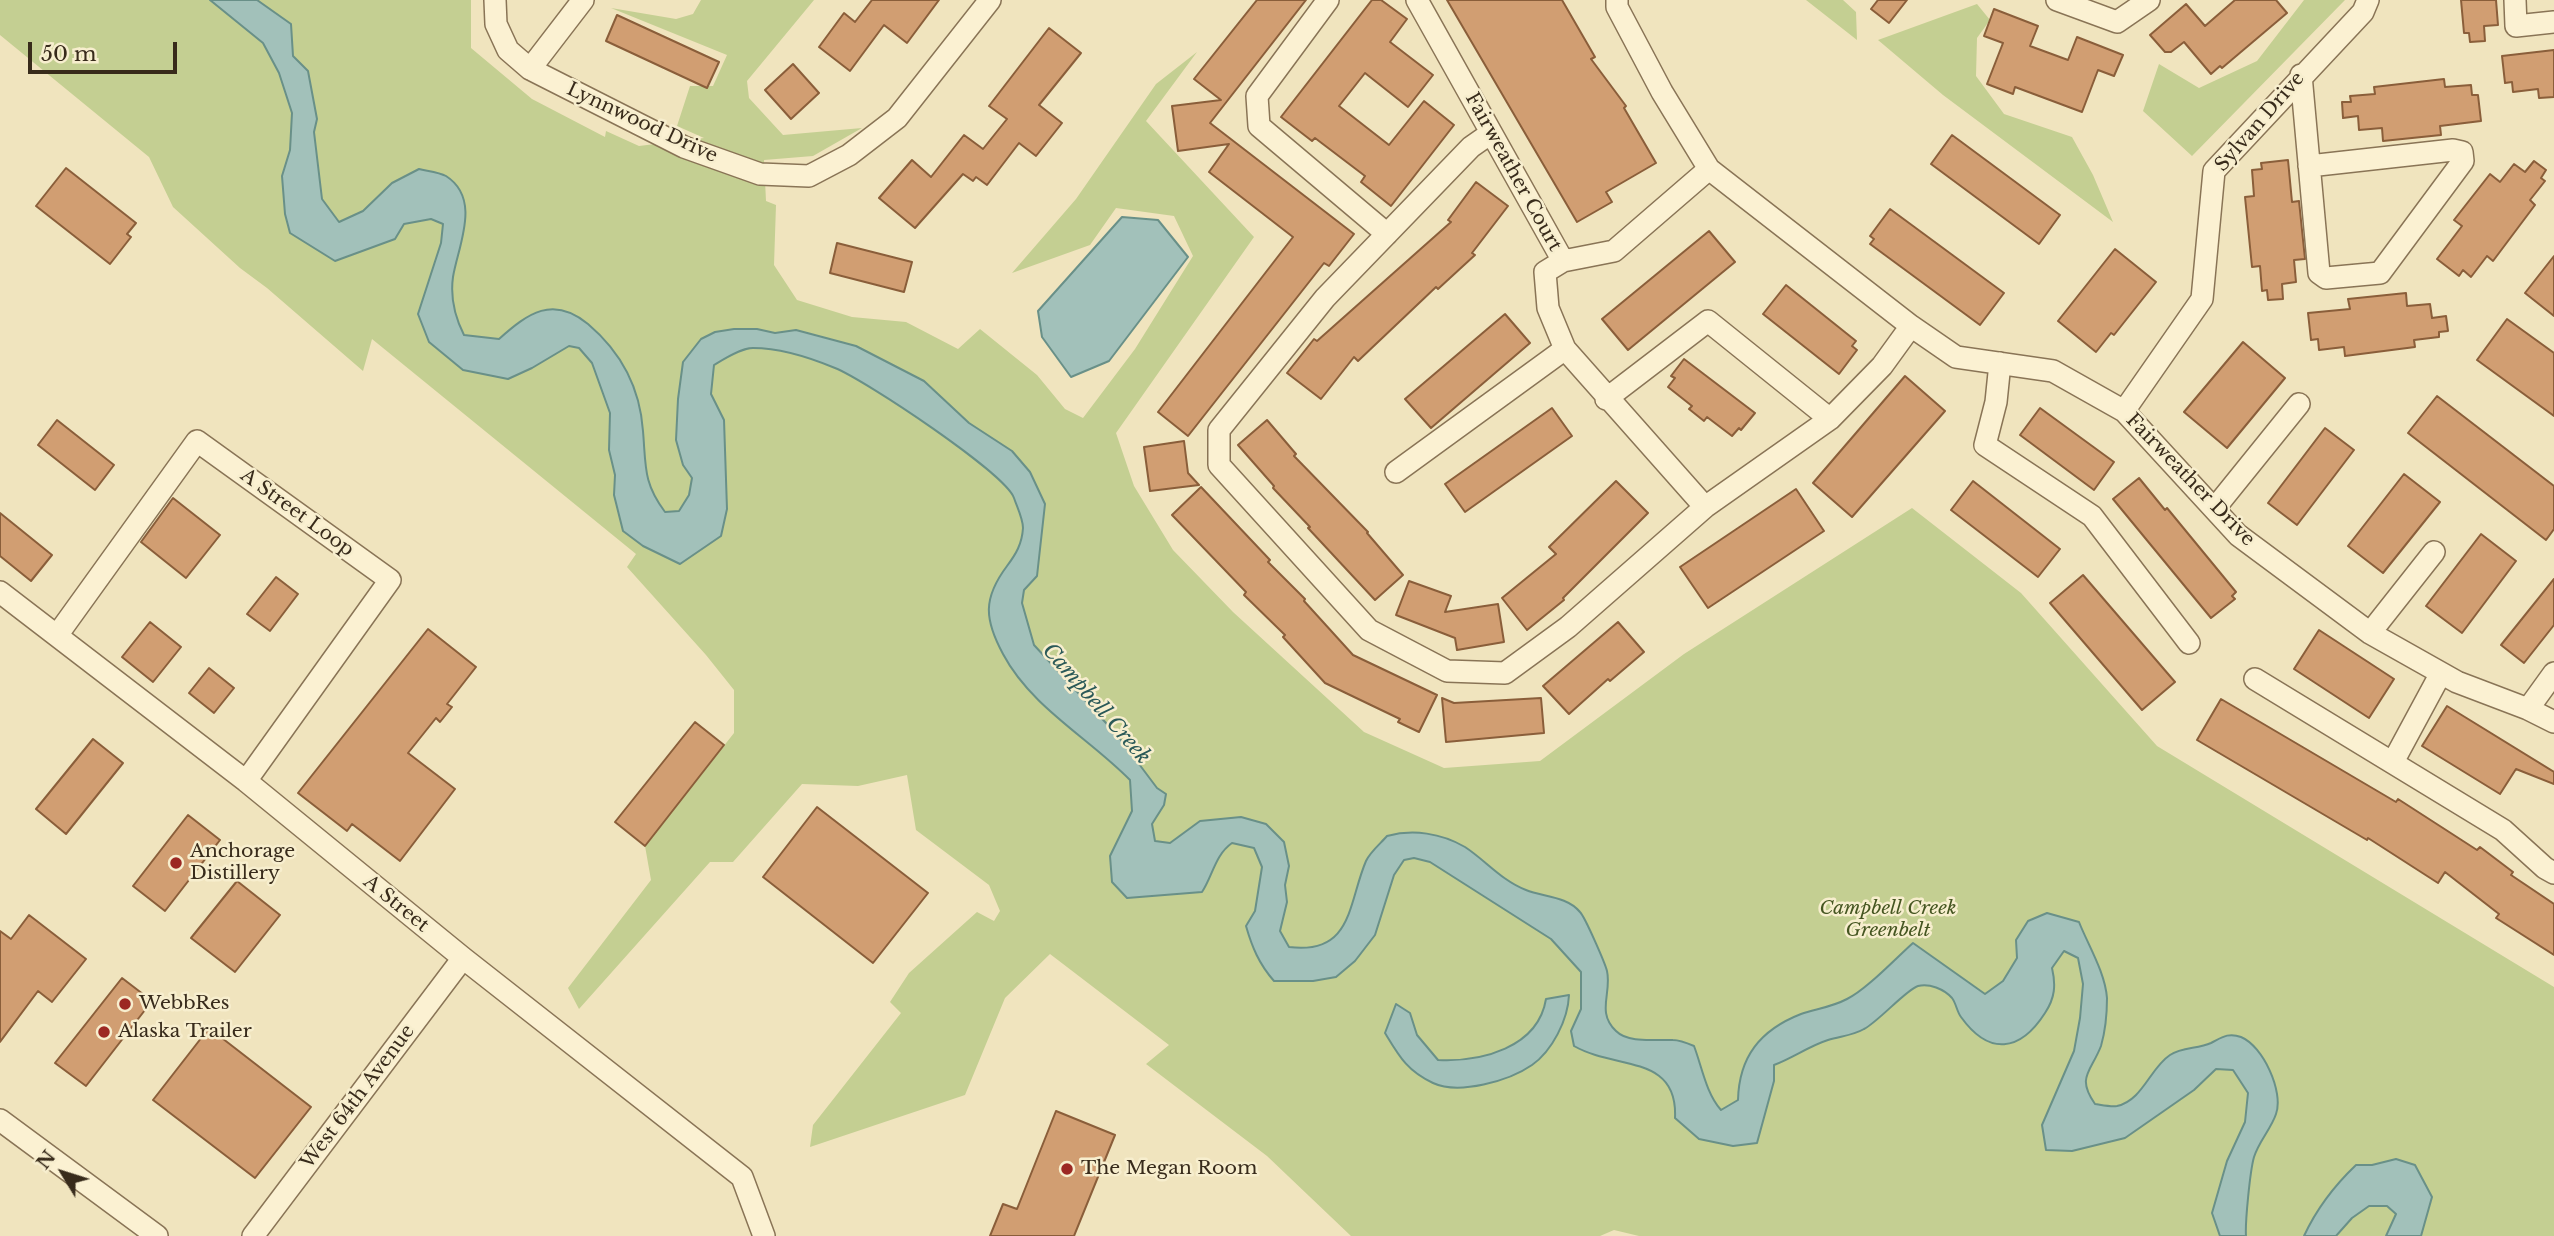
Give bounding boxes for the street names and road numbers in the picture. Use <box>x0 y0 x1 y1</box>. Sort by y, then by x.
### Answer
street label: Sylvan Drive <box>2210 67 2310 177</box>
street label: Lynnwood Drive <box>563 78 721 168</box>
street label: Fairweather Court <box>1460 89 1566 255</box>
street label: Fairweather Drive <box>2121 409 2259 551</box>
street label: A Street Loop <box>236 464 358 562</box>
street label: A Street <box>359 871 433 937</box>
street label: West 64th Avenue <box>296 1020 420 1174</box>

